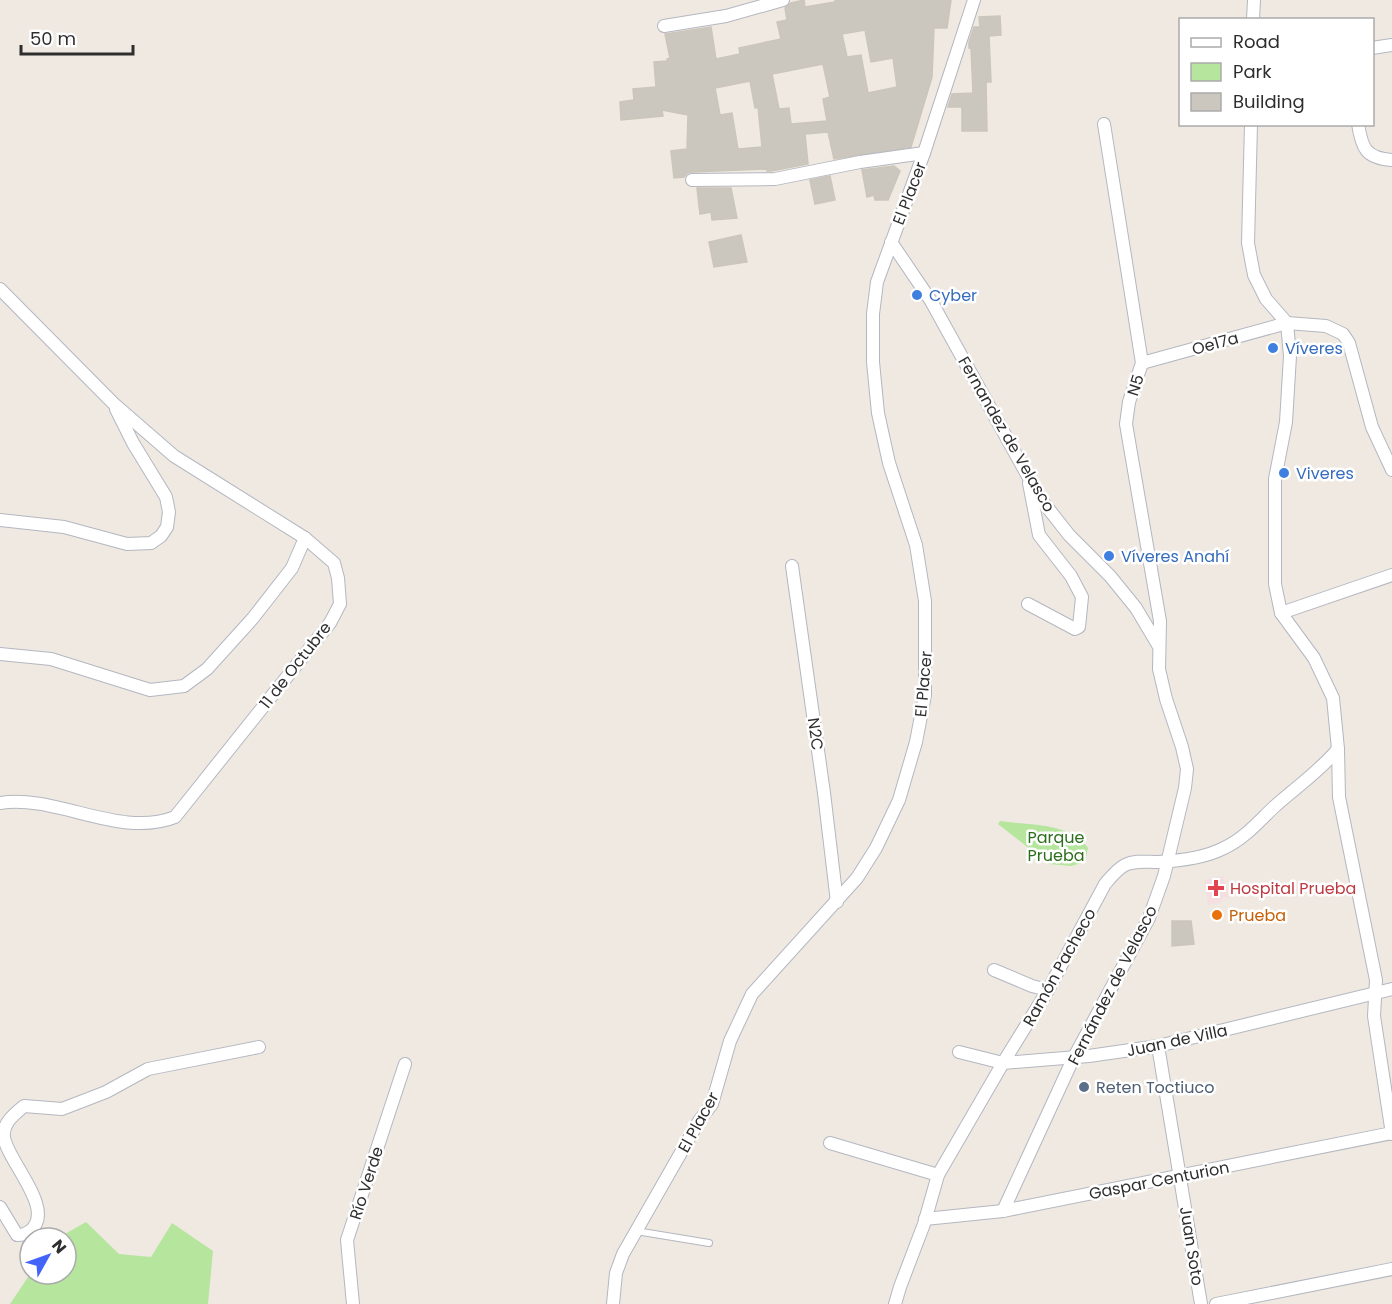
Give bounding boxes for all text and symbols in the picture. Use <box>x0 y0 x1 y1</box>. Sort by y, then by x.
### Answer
scale bar <box>21 18 134 56</box>
legend <box>1179 18 1374 126</box>
text: 50 m <box>30 26 76 51</box>
text: Road <box>1233 29 1280 54</box>
text: Park <box>1233 59 1272 84</box>
text: Building <box>1233 89 1305 114</box>
street label: El Placer <box>887 158 932 228</box>
place label: Cyber <box>929 284 977 307</box>
marker: Cyber <box>910 288 924 302</box>
street label: Oe17a <box>1189 326 1241 361</box>
place label: Víveres <box>1285 337 1343 360</box>
marker: Víveres <box>1266 341 1280 355</box>
street label: Fernandez de Velasco <box>953 352 1061 516</box>
street label: N5 <box>1121 371 1150 399</box>
place label: Viveres <box>1296 462 1354 485</box>
marker: Viveres <box>1277 466 1291 480</box>
place label: Víveres Anahí <box>1121 545 1229 568</box>
marker: Víveres Anahí <box>1102 549 1116 563</box>
street label: 11 de Octubre <box>254 617 337 714</box>
street label: El Placer <box>909 650 938 718</box>
street label: N2C <box>802 716 829 752</box>
park label: Parque Prueba <box>1027 826 1085 867</box>
place label: Hospital Prueba <box>1230 877 1356 900</box>
marker: Hospital Prueba <box>1207 879 1225 897</box>
street label: Fernández de Velasco <box>1062 901 1163 1069</box>
street label: Ramón Pacheco <box>1017 904 1101 1030</box>
place label: Prueba <box>1229 904 1286 927</box>
marker: Prueba <box>1210 908 1224 922</box>
street label: Juan de Villa <box>1125 1019 1230 1062</box>
place label: Reten Toctiuco <box>1096 1076 1214 1099</box>
marker: Reten Toctiuco <box>1077 1080 1091 1094</box>
street label: El Placer <box>672 1088 725 1157</box>
street label: Río Verde <box>344 1144 389 1223</box>
street label: Gaspar Centurion <box>1087 1156 1231 1205</box>
street label: Juan Soto <box>1174 1205 1209 1287</box>
north arrow <box>18 1226 78 1286</box>
text: N <box>46 1235 72 1259</box>

